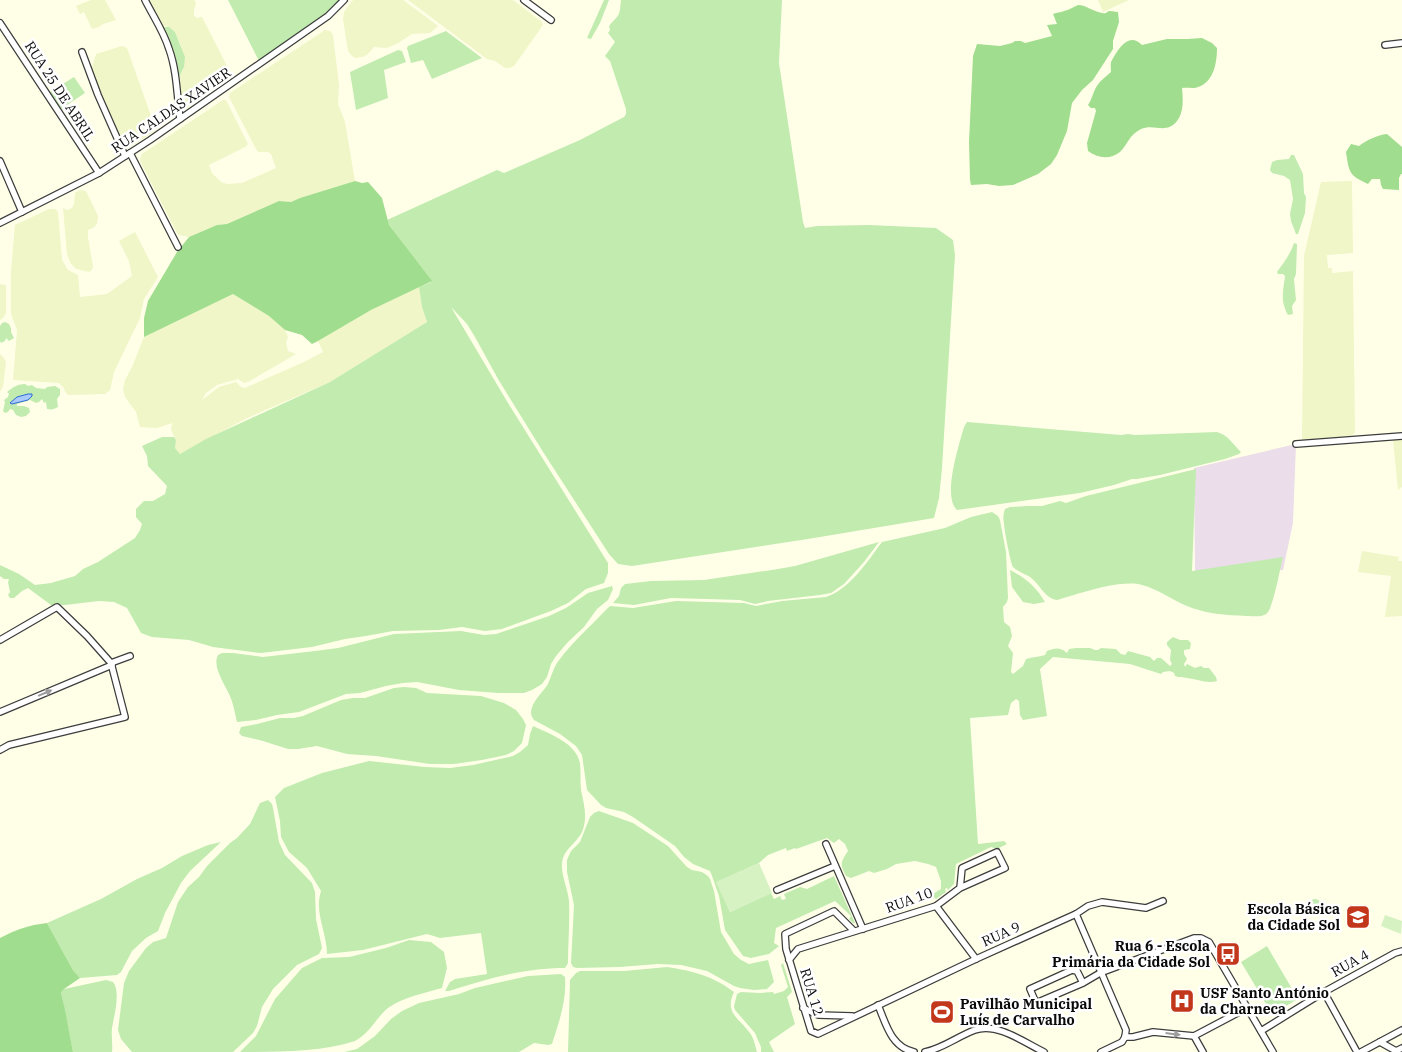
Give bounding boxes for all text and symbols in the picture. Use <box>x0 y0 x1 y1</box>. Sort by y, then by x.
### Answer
street label: RUA 25 DE ABRIL <box>21 38 99 144</box>
street label: RUA CALDAS XAVIER <box>108 63 235 157</box>
one-way arrow <box>38 689 52 697</box>
street label: RUA 10 <box>883 883 935 917</box>
place label: Escola Básica da Cidade Sol <box>1247 900 1340 934</box>
school or university icon: Escola Básica da Cidade Sol <box>1345 904 1371 930</box>
street label: RUA 9 <box>979 918 1023 950</box>
place label: Rua 6 - Escola Primária da Cidade Sol <box>1052 937 1210 971</box>
bus stop icon: Rua 6 - Escola Primária da Cidade Sol <box>1215 941 1241 967</box>
street label: RUA 4 <box>1328 945 1372 981</box>
street label: RUA 12 <box>796 966 828 1018</box>
place label: USF Santo António da Charneca <box>1200 984 1329 1018</box>
hospital icon: USF Santo António da Charneca <box>1169 988 1195 1014</box>
place label: Pavilhão Municipal Luís de Carvalho <box>960 995 1092 1029</box>
sports icon: Pavilhão Municipal Luís de Carvalho <box>929 999 955 1025</box>
one-way arrow <box>1166 1030 1182 1038</box>

